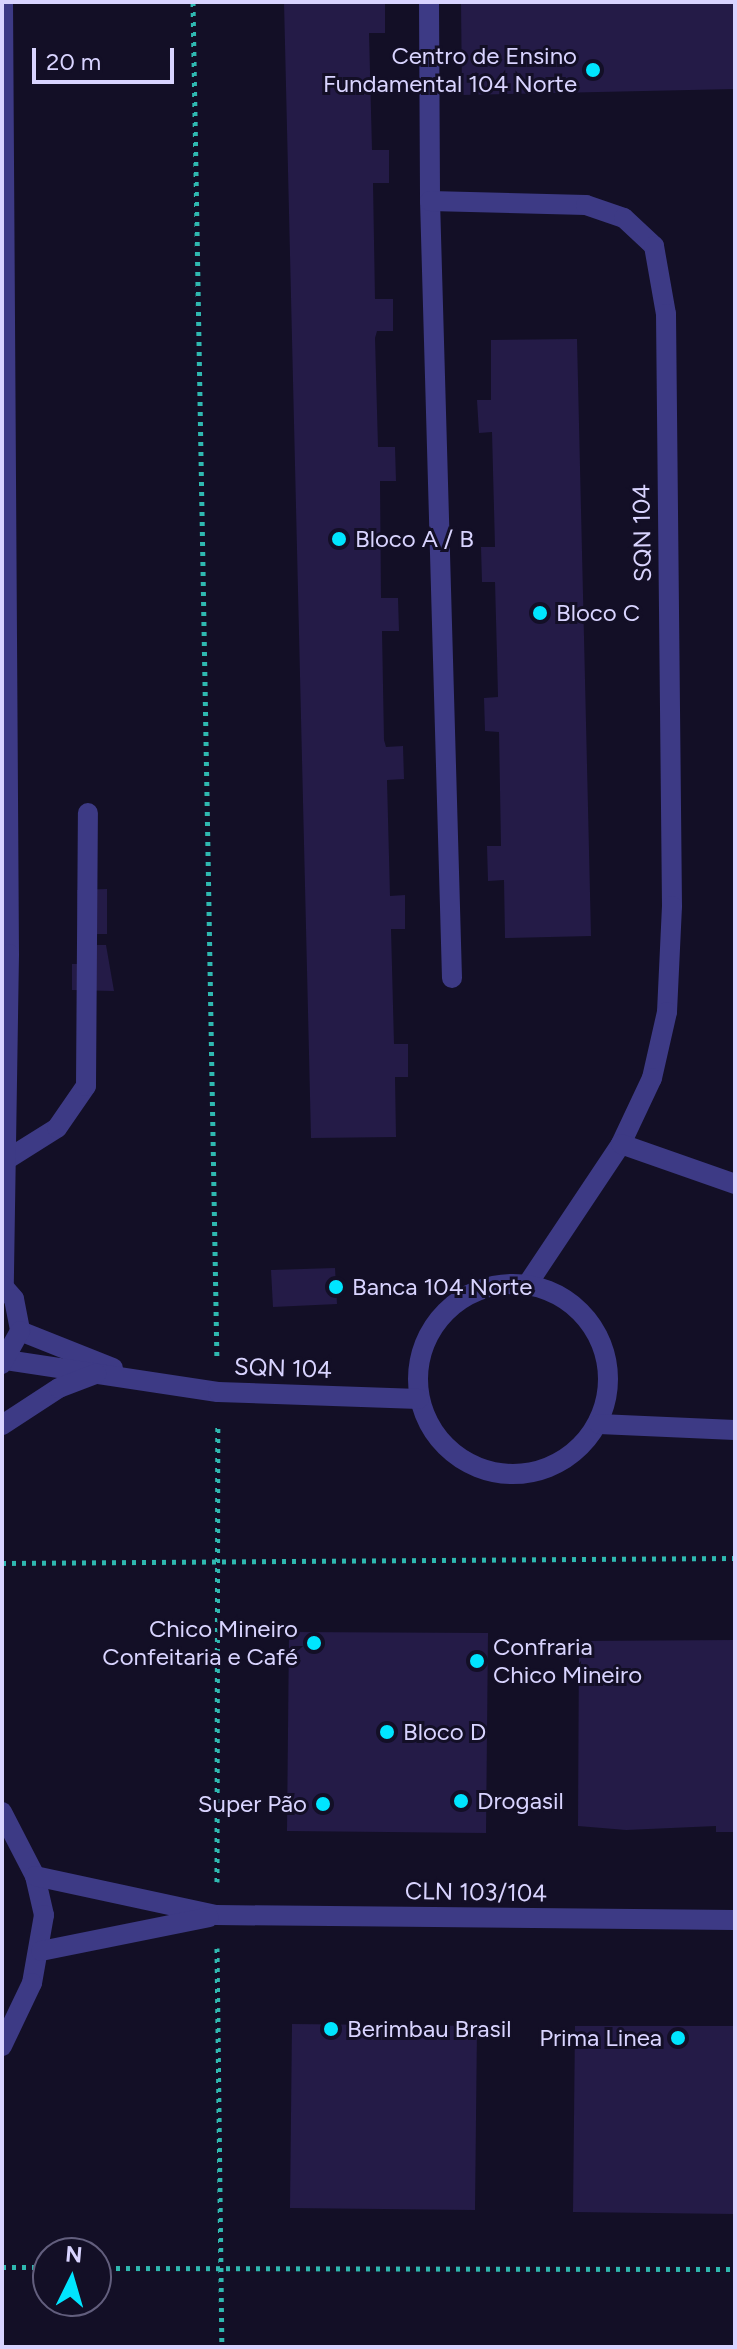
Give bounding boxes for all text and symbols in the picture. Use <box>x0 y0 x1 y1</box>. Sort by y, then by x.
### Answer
scale bar <box>36 32 178 82</box>
place label: Centro de Ensino Fundamental 104 Norte <box>323 42 577 98</box>
text: 20 m <box>46 47 101 76</box>
marker: Centro de Ensino Fundamental 104 Norte <box>584 61 602 79</box>
street label: SQN 104 <box>627 484 657 582</box>
place label: Bloco A / B <box>355 525 474 553</box>
marker: Bloco A / B <box>330 530 348 548</box>
place label: Bloco C <box>556 599 640 627</box>
marker: Bloco C <box>531 604 549 622</box>
place label: Banca 104 Norte <box>352 1273 532 1301</box>
marker: Banca 104 Norte <box>327 1278 345 1296</box>
street label: SQN 104 <box>233 1352 333 1384</box>
place label: Chico Mineiro Confeitaria e Café <box>102 1615 298 1671</box>
place label: Confraria Chico Mineiro <box>493 1633 642 1689</box>
marker: Chico Mineiro Confeitaria e Café <box>305 1634 323 1652</box>
marker: Confraria Chico Mineiro <box>468 1652 486 1670</box>
place label: Bloco D <box>403 1718 486 1746</box>
marker: Bloco D <box>378 1723 396 1741</box>
place label: Drogasil <box>477 1787 564 1815</box>
place label: Super Pão <box>198 1790 307 1818</box>
marker: Drogasil <box>452 1792 470 1810</box>
marker: Super Pão <box>314 1795 332 1813</box>
street label: CLN 103/104 <box>405 1876 547 1908</box>
place label: Berimbau Brasil <box>347 2015 512 2043</box>
marker: Berimbau Brasil <box>322 2020 340 2038</box>
place label: Prima Linea <box>539 2024 662 2052</box>
marker: Prima Linea <box>669 2029 687 2047</box>
north arrow <box>32 2237 112 2317</box>
text: N <box>64 2240 84 2269</box>

